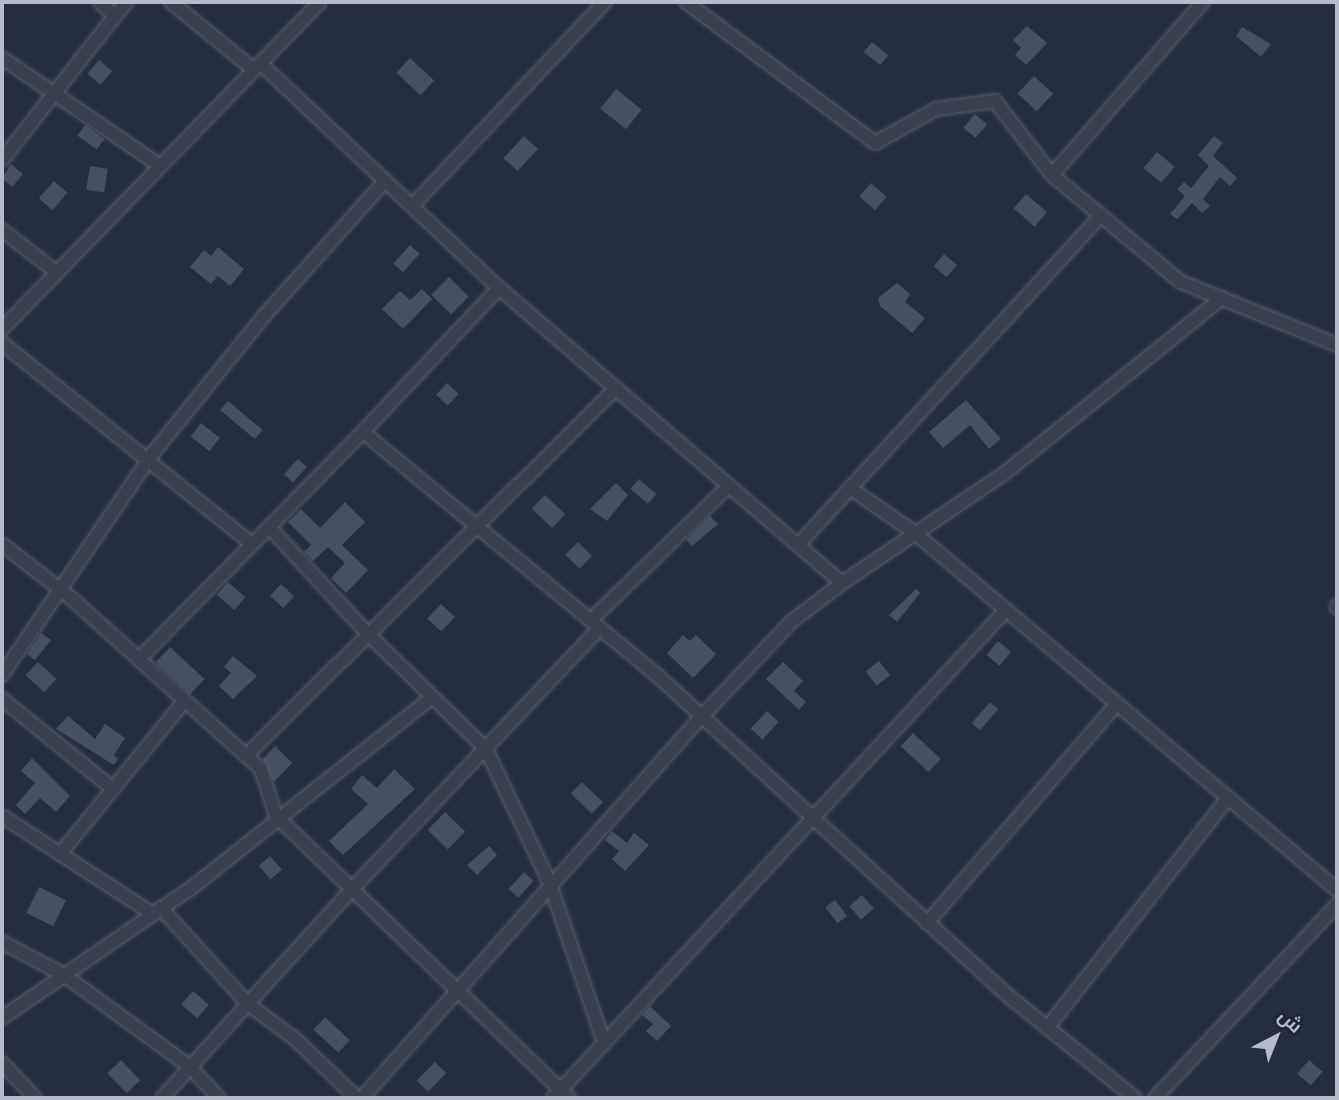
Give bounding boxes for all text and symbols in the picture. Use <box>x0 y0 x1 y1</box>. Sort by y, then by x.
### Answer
north arrow <box>1241 1002 1311 1072</box>
text: ش <box>1272 1003 1308 1039</box>

